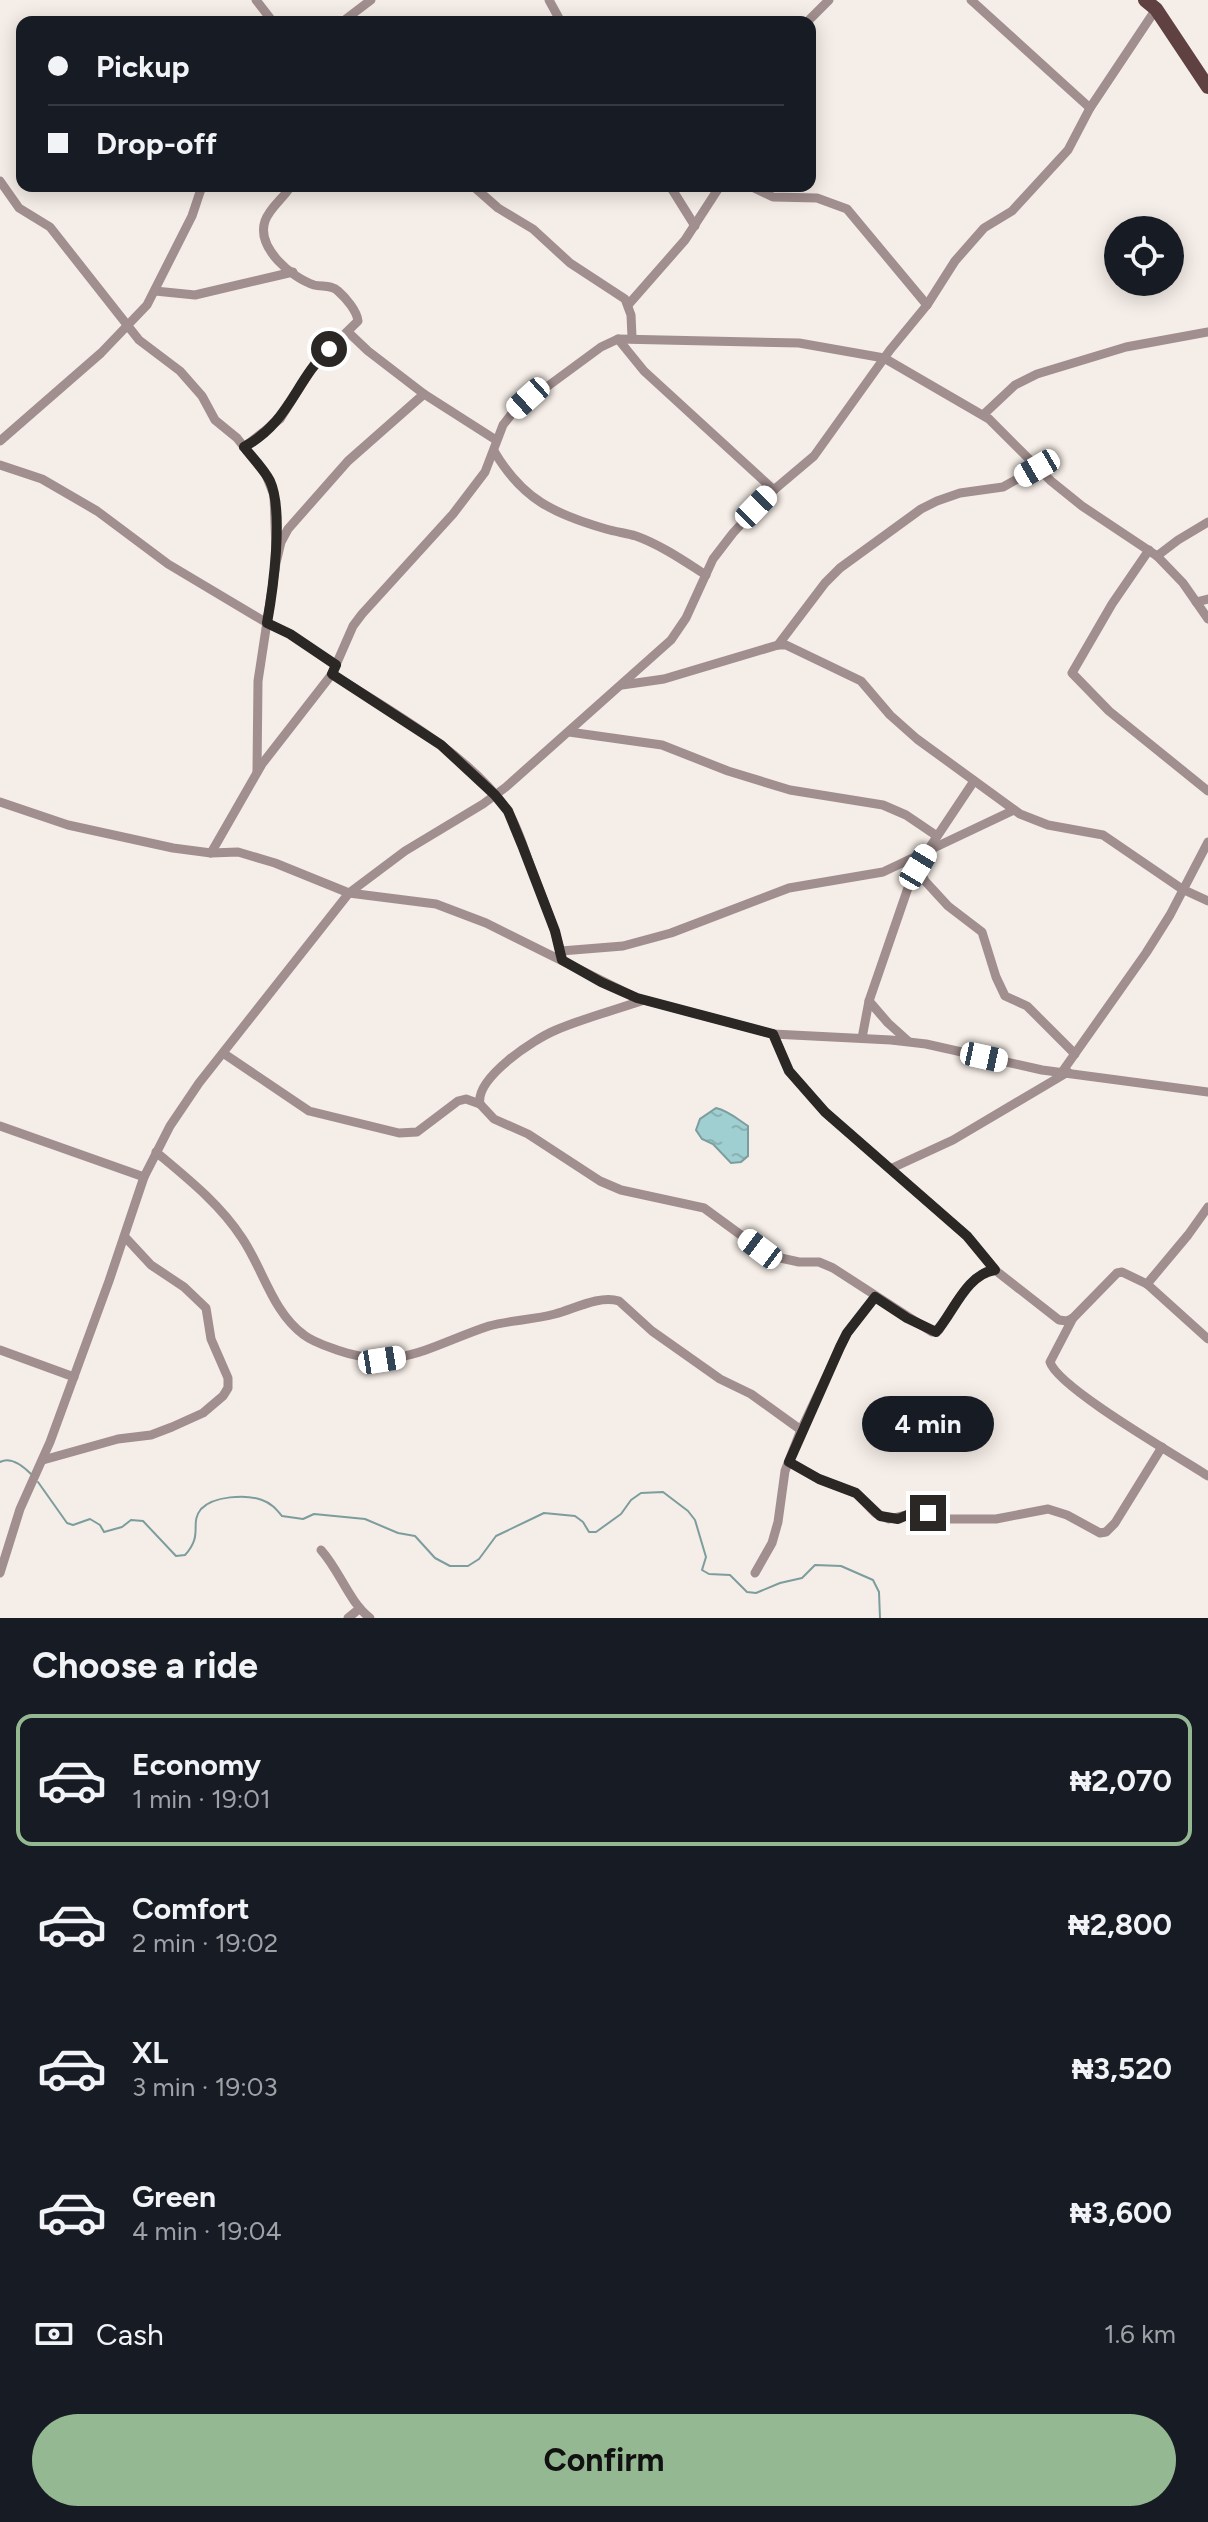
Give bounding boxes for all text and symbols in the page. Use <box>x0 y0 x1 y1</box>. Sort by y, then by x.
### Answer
text: Pickup <box>96 48 190 85</box>
text: Drop-off <box>96 125 217 162</box>
map controls <box>1104 216 1184 296</box>
button: locate <box>1104 216 1184 296</box>
route start <box>311 331 347 367</box>
car <box>502 373 554 423</box>
car <box>1010 446 1064 490</box>
car <box>731 481 781 533</box>
car <box>895 840 941 894</box>
car <box>958 1040 1010 1074</box>
car <box>734 1225 786 1273</box>
car <box>356 1344 408 1376</box>
callout: 4 min <box>862 1397 994 1453</box>
text: 4 min <box>895 1408 961 1440</box>
route end <box>910 1495 946 1531</box>
text: Choose a ride <box>32 1644 258 1687</box>
icon: car <box>36 1744 108 1816</box>
text: Economy <box>132 1746 261 1783</box>
text: ₦2,070 <box>1070 1762 1172 1799</box>
text: 1 min · 19:01 <box>132 1783 271 1815</box>
icon: car <box>36 1888 108 1960</box>
text: Comfort <box>132 1890 250 1927</box>
text: ₦2,800 <box>1068 1906 1172 1943</box>
text: 2 min · 19:02 <box>132 1927 278 1959</box>
icon: car <box>36 2032 108 2104</box>
text: XL <box>132 2034 168 2071</box>
text: ₦3,520 <box>1072 2050 1172 2087</box>
text: 3 min · 19:03 <box>132 2071 278 2103</box>
icon: car <box>36 2176 108 2248</box>
text: Green <box>132 2178 216 2215</box>
text: ₦3,600 <box>1070 2194 1172 2231</box>
text: 4 min · 19:04 <box>132 2215 282 2247</box>
icon: cash <box>32 2312 76 2356</box>
text: Cash <box>96 2316 164 2353</box>
text: 1.6 km <box>1104 2318 1176 2350</box>
button: Confirm <box>32 2414 1176 2506</box>

